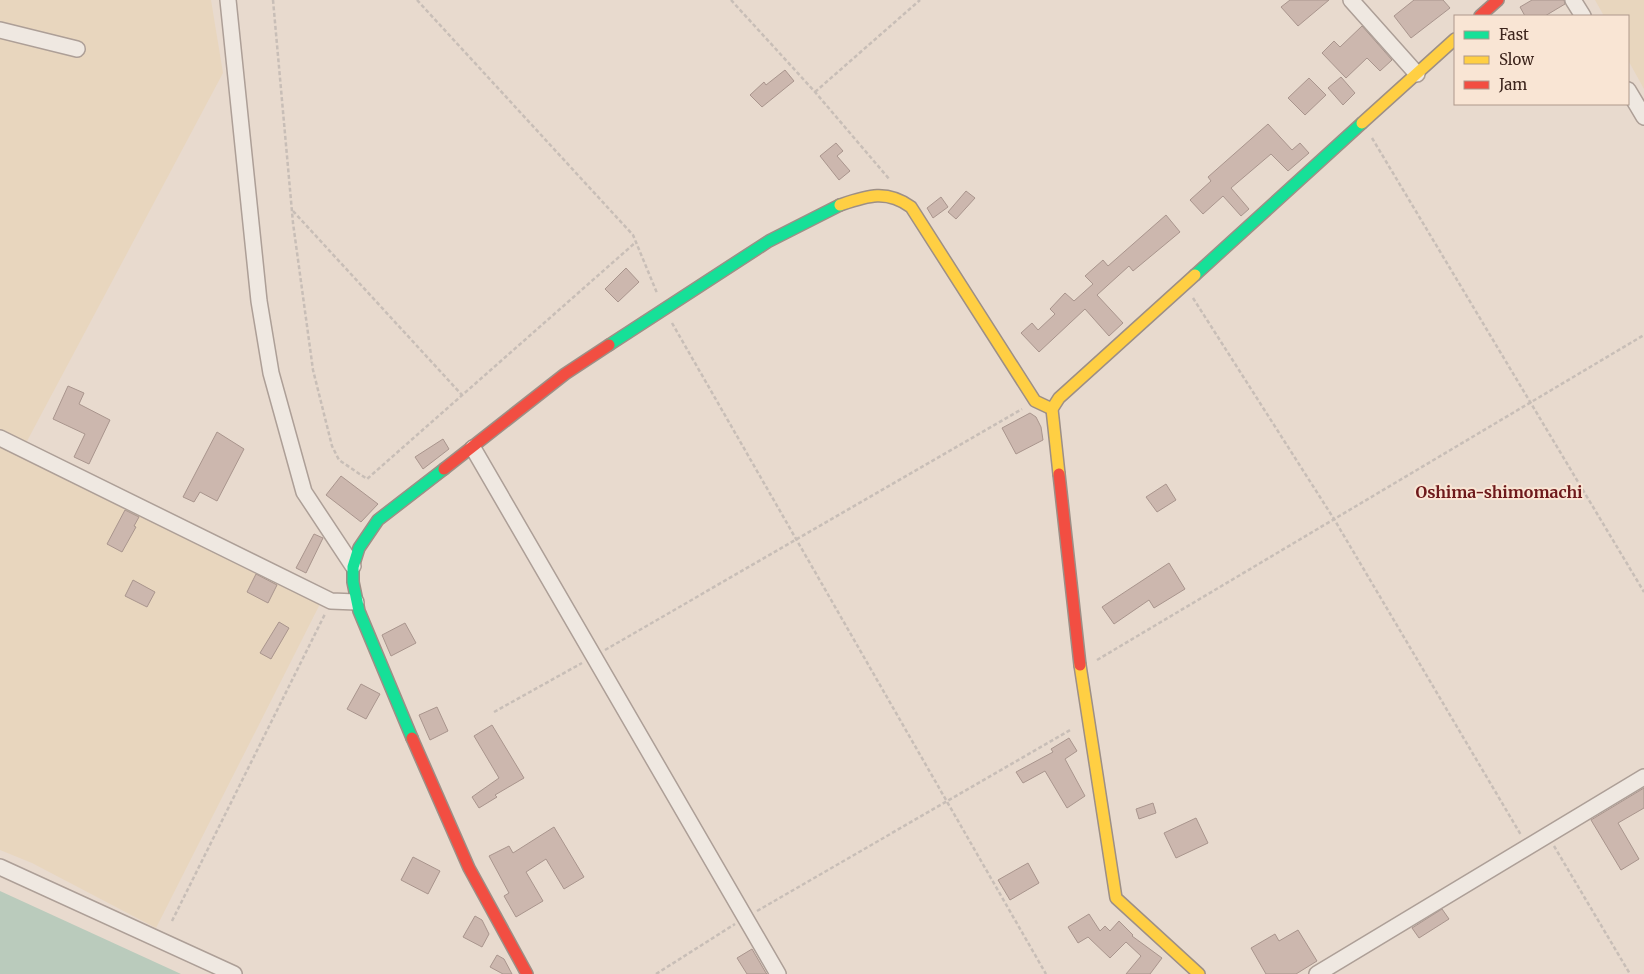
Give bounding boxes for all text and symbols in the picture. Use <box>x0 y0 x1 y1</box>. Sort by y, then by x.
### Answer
legend <box>1454 15 1629 105</box>
text: Fast <box>1499 25 1529 44</box>
text: Slow <box>1499 50 1534 69</box>
text: Jam <box>1498 75 1527 94</box>
district label: Oshima-shimomachi <box>1415 482 1583 502</box>

